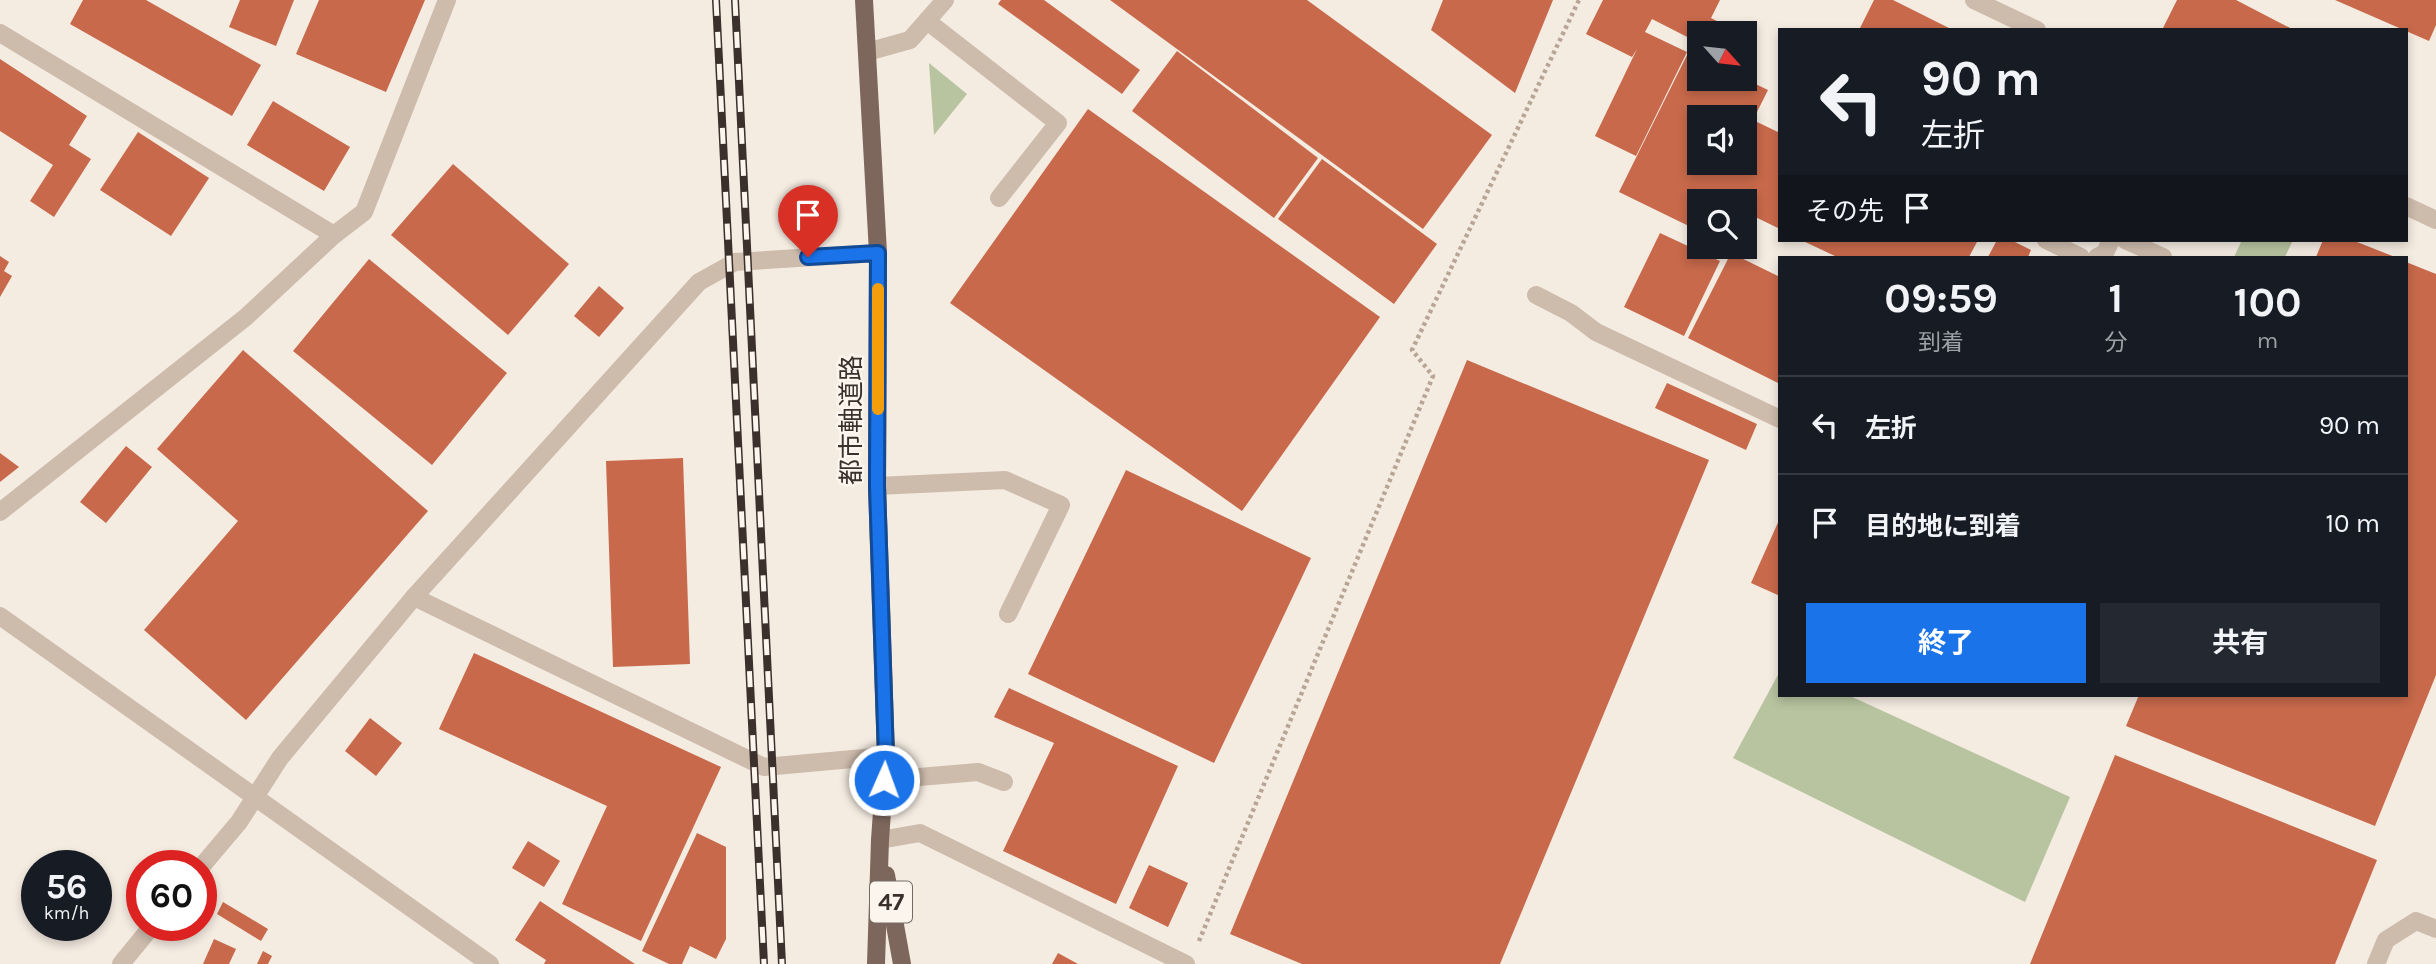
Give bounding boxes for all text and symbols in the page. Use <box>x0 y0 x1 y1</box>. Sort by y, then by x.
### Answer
north arrow <box>1687 21 1757 91</box>
map controls <box>1687 21 1757 259</box>
text: 90 m <box>1921 50 2041 107</box>
icon: left <box>1806 56 1897 147</box>
button: sound <box>1687 105 1757 175</box>
text: 左折 <box>1921 117 1985 154</box>
pin <box>778 185 838 257</box>
button: search <box>1687 189 1757 259</box>
icon: arrive <box>1898 189 1936 227</box>
icon: arrive <box>789 196 827 234</box>
text: その先 <box>1806 196 1884 227</box>
text: 09:59 <box>1884 273 1998 323</box>
text: 1 <box>2108 273 2123 323</box>
text: 100 <box>2234 277 2302 327</box>
text: m <box>2257 327 2278 354</box>
text: 到着 <box>1918 329 1964 356</box>
text: 分 <box>2104 329 2127 356</box>
street label: 都市軸道路 <box>836 355 867 485</box>
icon: left <box>1806 406 1844 444</box>
text: 90 m <box>2319 410 2380 441</box>
text: 左折 <box>1865 413 1917 444</box>
icon: arrive <box>1806 504 1844 542</box>
text: 10 m <box>2325 508 2380 539</box>
text: 目的地に到着 <box>1865 511 2021 542</box>
button: 終了 <box>1806 603 2086 683</box>
button: 共有 <box>2100 603 2380 683</box>
position arrow <box>847 743 921 817</box>
speed limit sign: 60 <box>126 850 217 941</box>
text: 56 <box>46 866 87 907</box>
road number: 47 <box>870 882 912 922</box>
text: km/h <box>44 902 89 924</box>

